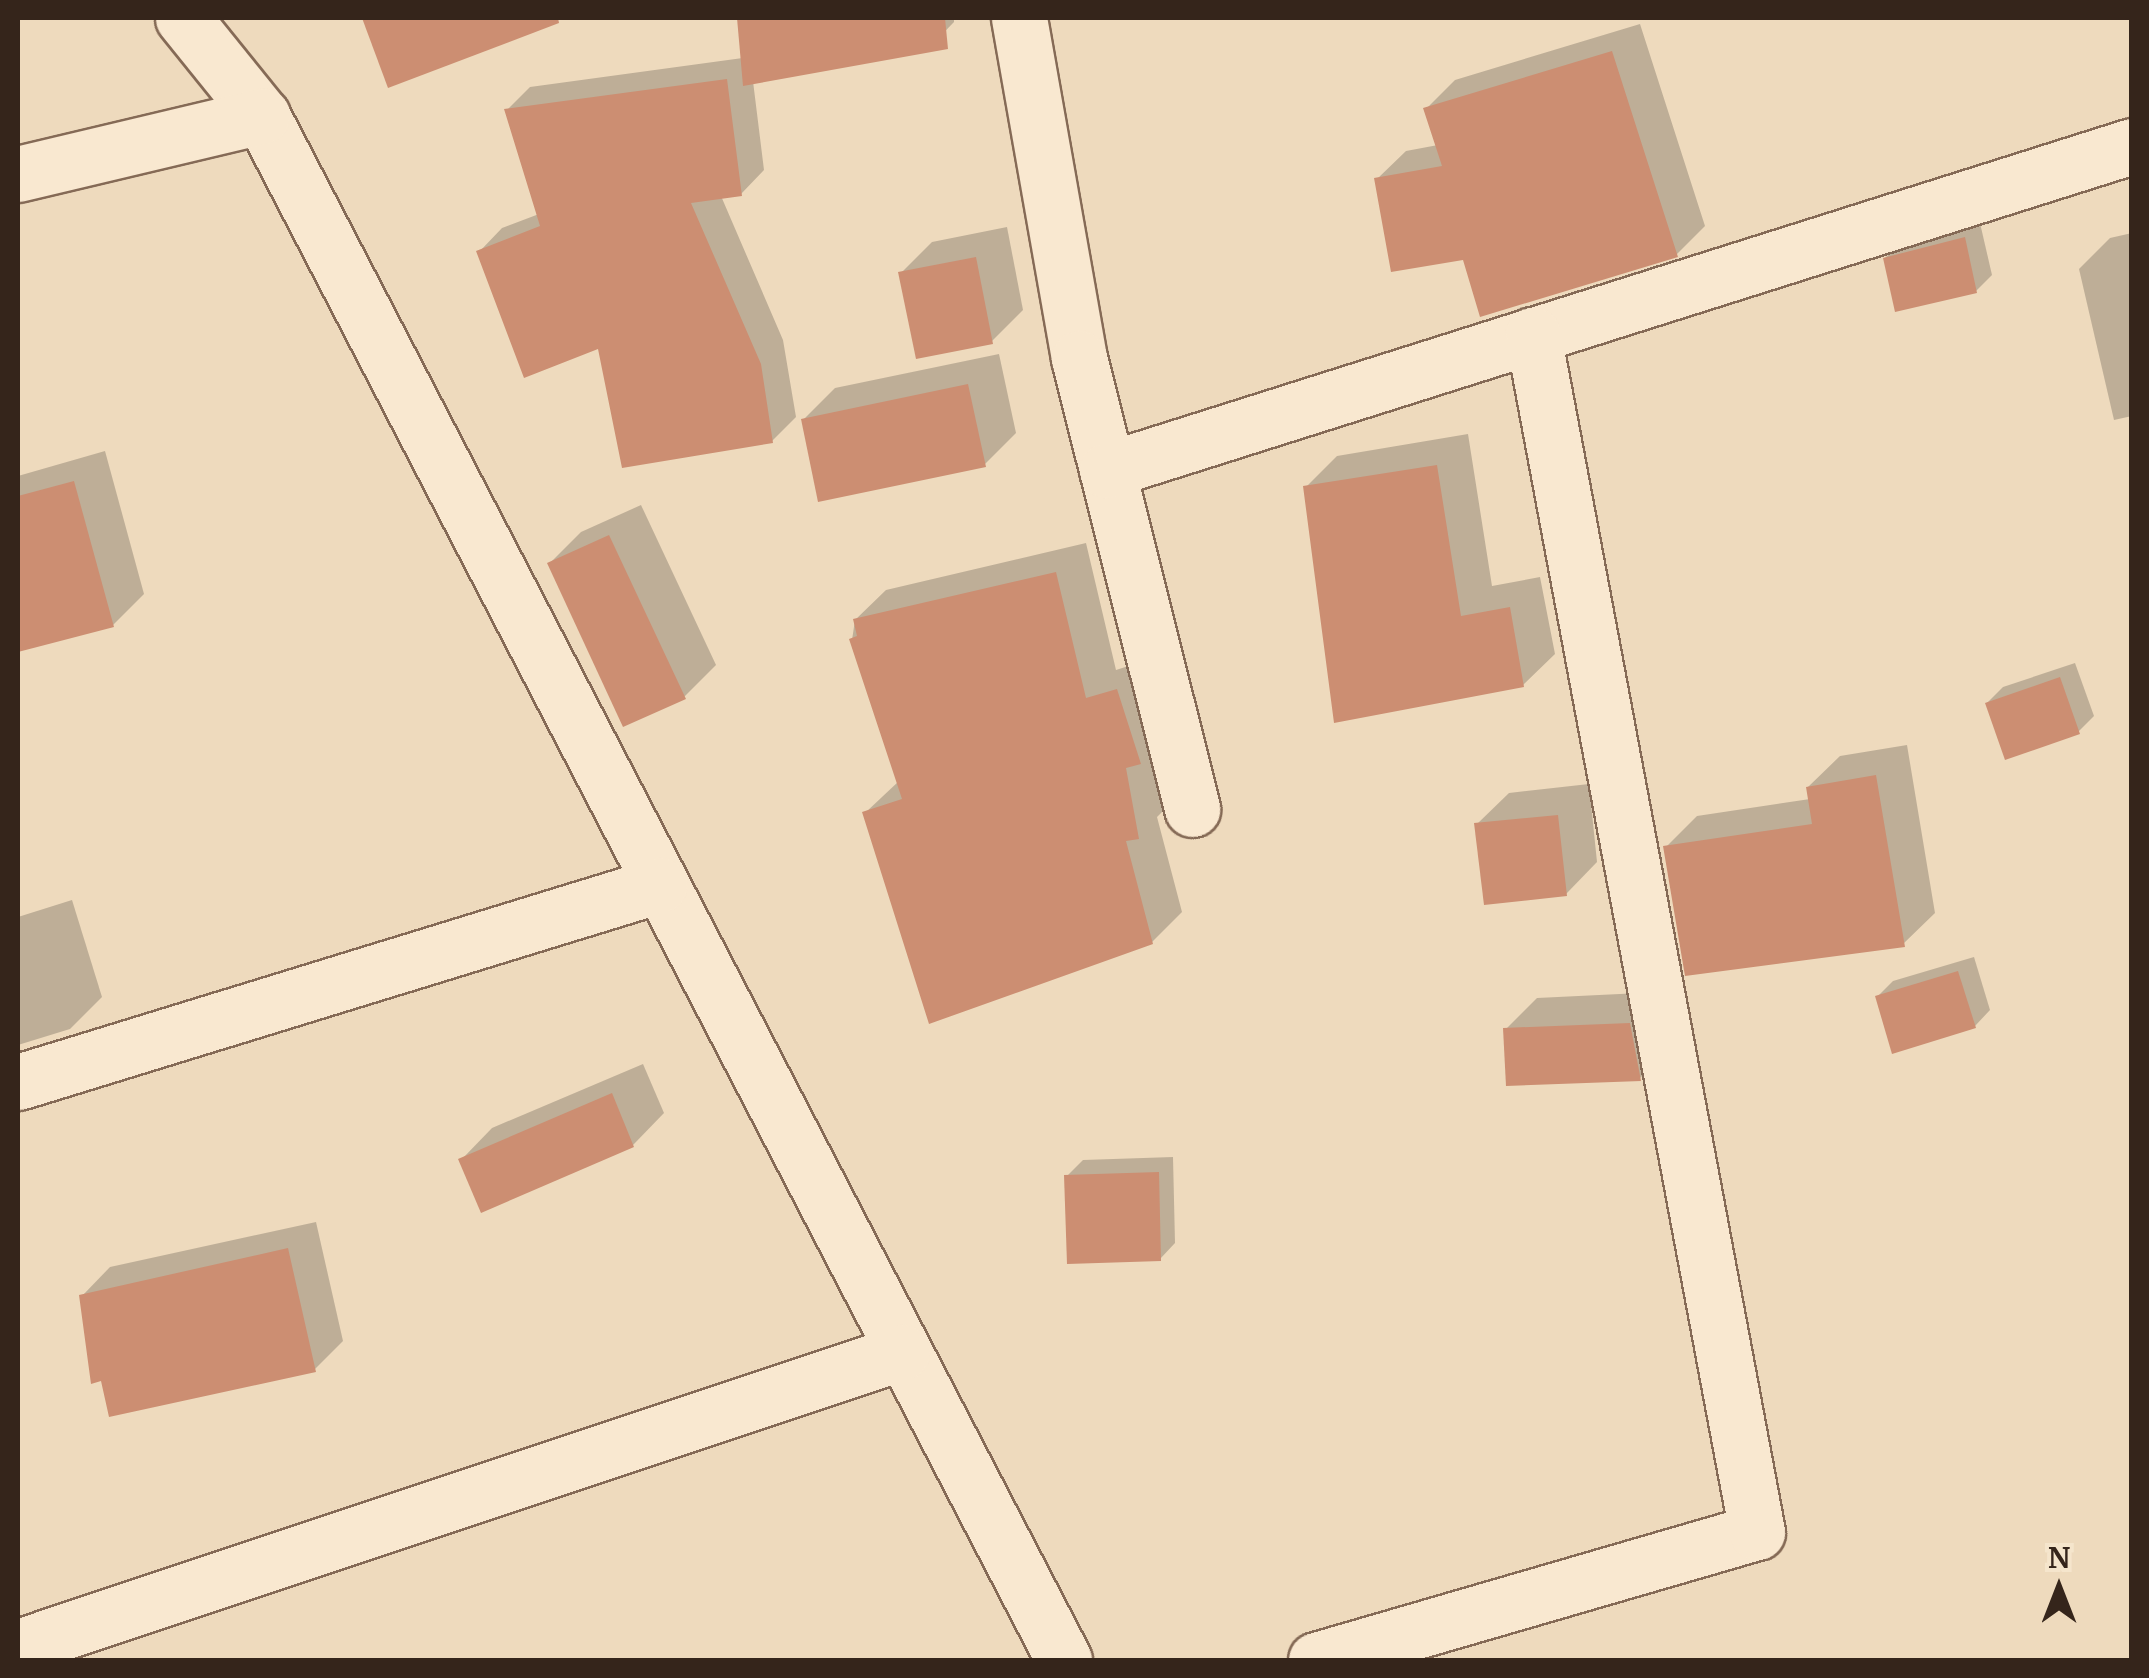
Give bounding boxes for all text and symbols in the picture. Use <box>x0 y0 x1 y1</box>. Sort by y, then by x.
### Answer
north arrow <box>2009 1538 2109 1638</box>
text: N <box>2048 1540 2070 1576</box>

